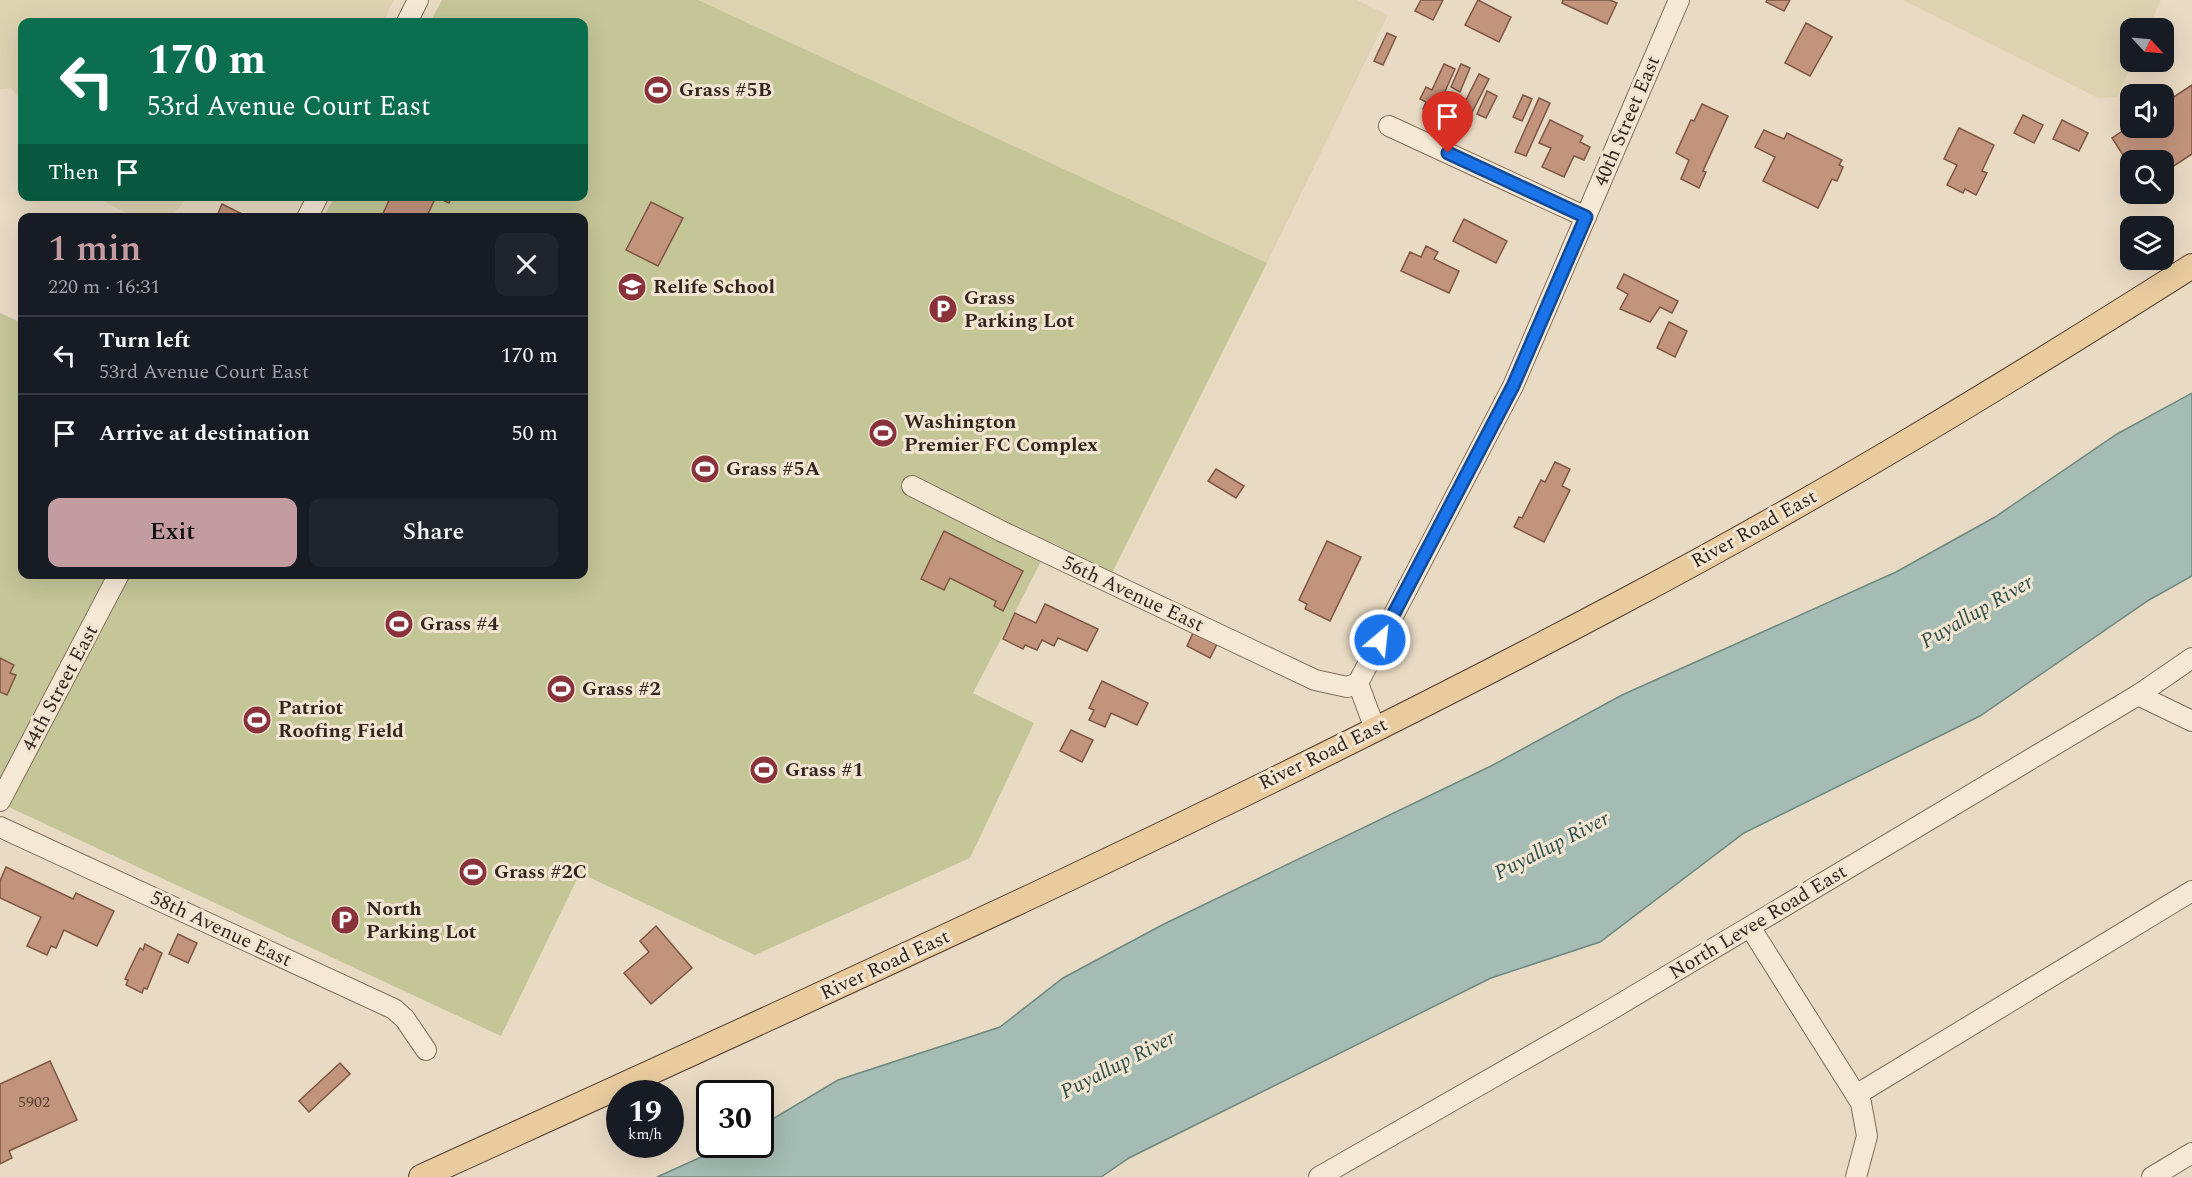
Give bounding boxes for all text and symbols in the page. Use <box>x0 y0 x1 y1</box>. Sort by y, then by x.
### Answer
north arrow <box>2120 18 2174 72</box>
map controls <box>2120 18 2174 270</box>
text: 170 m <box>147 29 266 92</box>
icon: left <box>48 42 126 120</box>
street label: 40th Street East <box>1586 51 1668 191</box>
sports icon: Grass #5B <box>642 74 674 106</box>
place label: Grass #5B <box>679 75 772 105</box>
button: sound <box>2120 84 2174 138</box>
text: 53rd Avenue Court East <box>147 86 431 128</box>
pin <box>1422 91 1473 153</box>
icon: arrive <box>1431 100 1464 133</box>
button: search <box>2120 150 2174 204</box>
text: Then <box>48 156 99 189</box>
icon: arrive <box>111 156 144 189</box>
button: layers <box>2120 216 2174 270</box>
text: 1 min <box>48 222 141 277</box>
button: close <box>495 233 558 296</box>
school or university icon: Relife School <box>616 271 648 303</box>
text: 220 m · 16:31 <box>48 272 160 302</box>
place label: Relife School <box>653 272 775 302</box>
place label: Grass Parking Lot <box>964 283 1075 336</box>
parking icon: Grass Parking Lot <box>927 293 959 325</box>
text: Turn left <box>99 324 191 357</box>
icon: left <box>48 339 81 372</box>
text: 170 m <box>501 339 558 372</box>
text: 53rd Avenue Court East <box>99 357 309 387</box>
place label: Washington Premier FC Complex <box>904 407 1098 460</box>
icon: arrive <box>48 417 81 450</box>
text: Arrive at destination <box>99 417 310 450</box>
text: 50 m <box>512 417 558 450</box>
sports icon: Washington Premier FC Complex <box>867 417 899 449</box>
sports icon: Grass #5A <box>689 453 721 485</box>
place label: Grass #5A <box>726 454 821 484</box>
street label: River Road East <box>1685 482 1823 576</box>
button: Exit <box>48 498 297 567</box>
button: Share <box>309 498 558 567</box>
street label: 56th Avenue East <box>1057 548 1209 640</box>
water label: Puyallup River <box>1915 566 2040 657</box>
sports icon: Grass #4 <box>383 608 415 640</box>
position arrow <box>1348 608 1412 672</box>
place label: Grass #4 <box>420 609 499 639</box>
street label: 44th Street East <box>14 619 106 757</box>
sports icon: Grass #2 <box>545 673 577 705</box>
place label: Grass #2 <box>582 674 661 704</box>
place label: Patriot Roofing Field <box>278 693 404 746</box>
sports icon: Patriot Roofing Field <box>241 704 273 736</box>
street label: River Road East <box>1253 710 1393 798</box>
sports icon: Grass #1 <box>748 754 780 786</box>
place label: Grass #1 <box>785 755 864 785</box>
water label: Puyallup River <box>1489 803 1616 889</box>
sports icon: Grass #2C <box>457 856 489 888</box>
place label: Grass #2C <box>494 857 587 887</box>
street label: North Levee Road East <box>1663 857 1853 987</box>
street label: 58th Avenue East <box>145 883 297 975</box>
place label: North Parking Lot <box>366 894 477 947</box>
parking icon: North Parking Lot <box>329 904 361 936</box>
street label: River Road East <box>815 922 955 1008</box>
water label: Puyallup River <box>1055 1022 1182 1108</box>
speed limit sign: 30 <box>696 1080 774 1158</box>
text: 19 <box>628 1089 662 1135</box>
house number: 5902 <box>18 1090 50 1114</box>
text: km/h <box>628 1123 662 1146</box>

